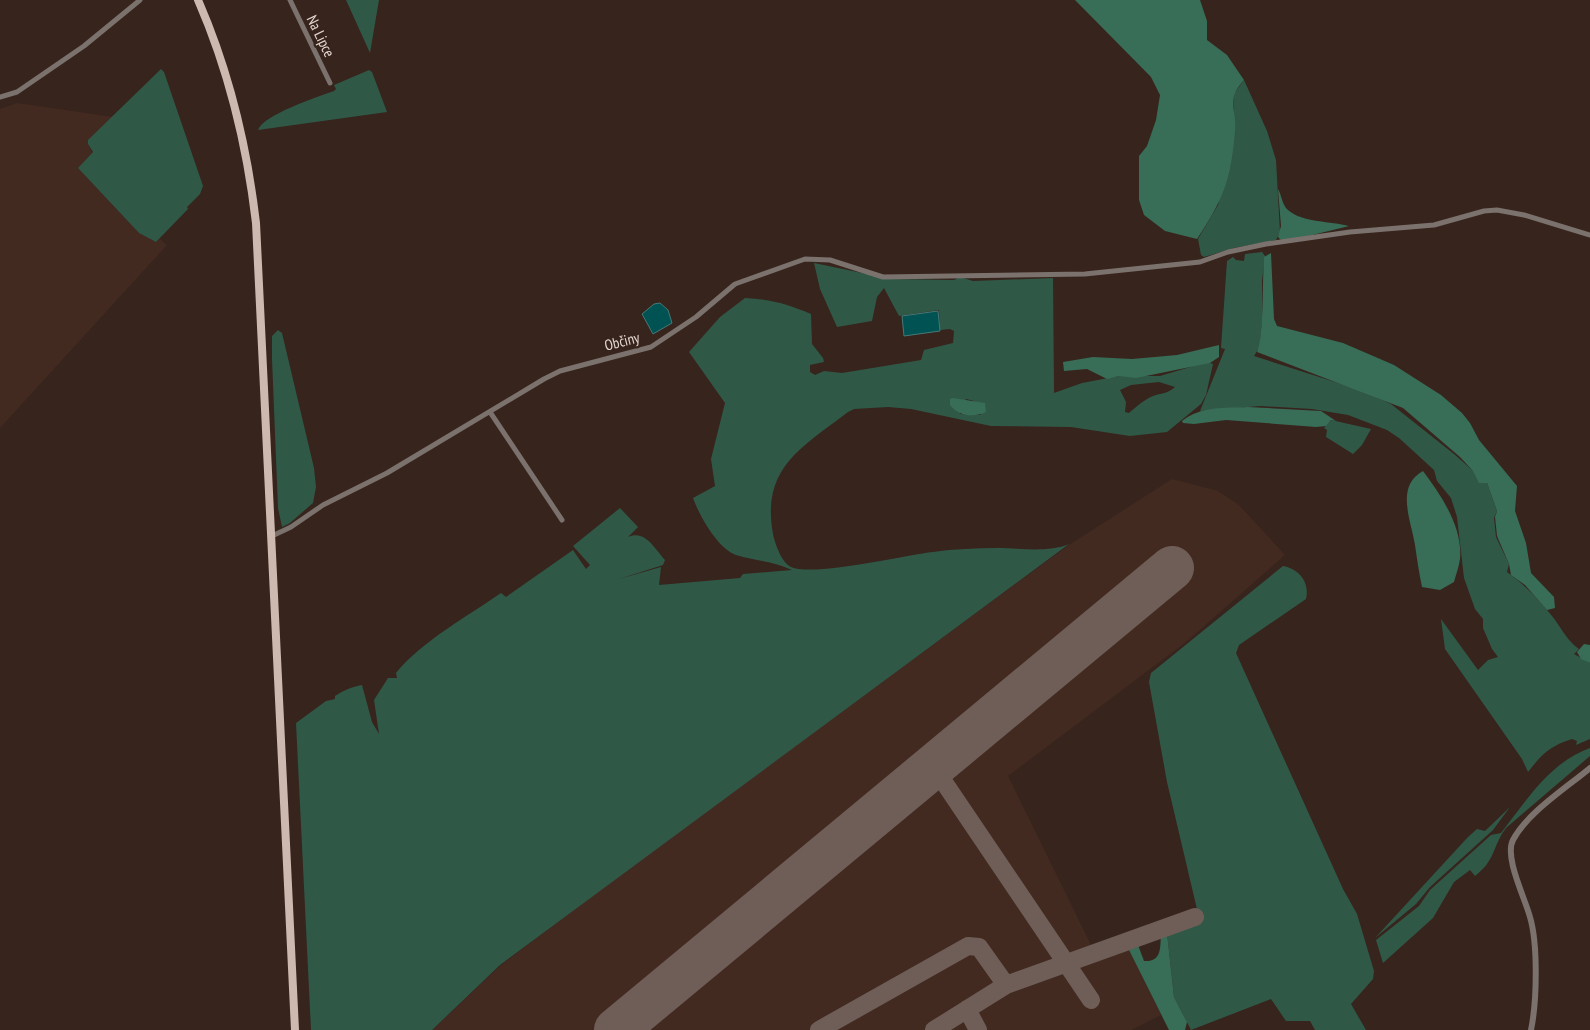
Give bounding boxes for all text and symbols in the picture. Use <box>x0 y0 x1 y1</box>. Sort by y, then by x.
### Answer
street label: Na Lipce <box>303 12 339 60</box>
street label: Občiny <box>602 327 642 355</box>

